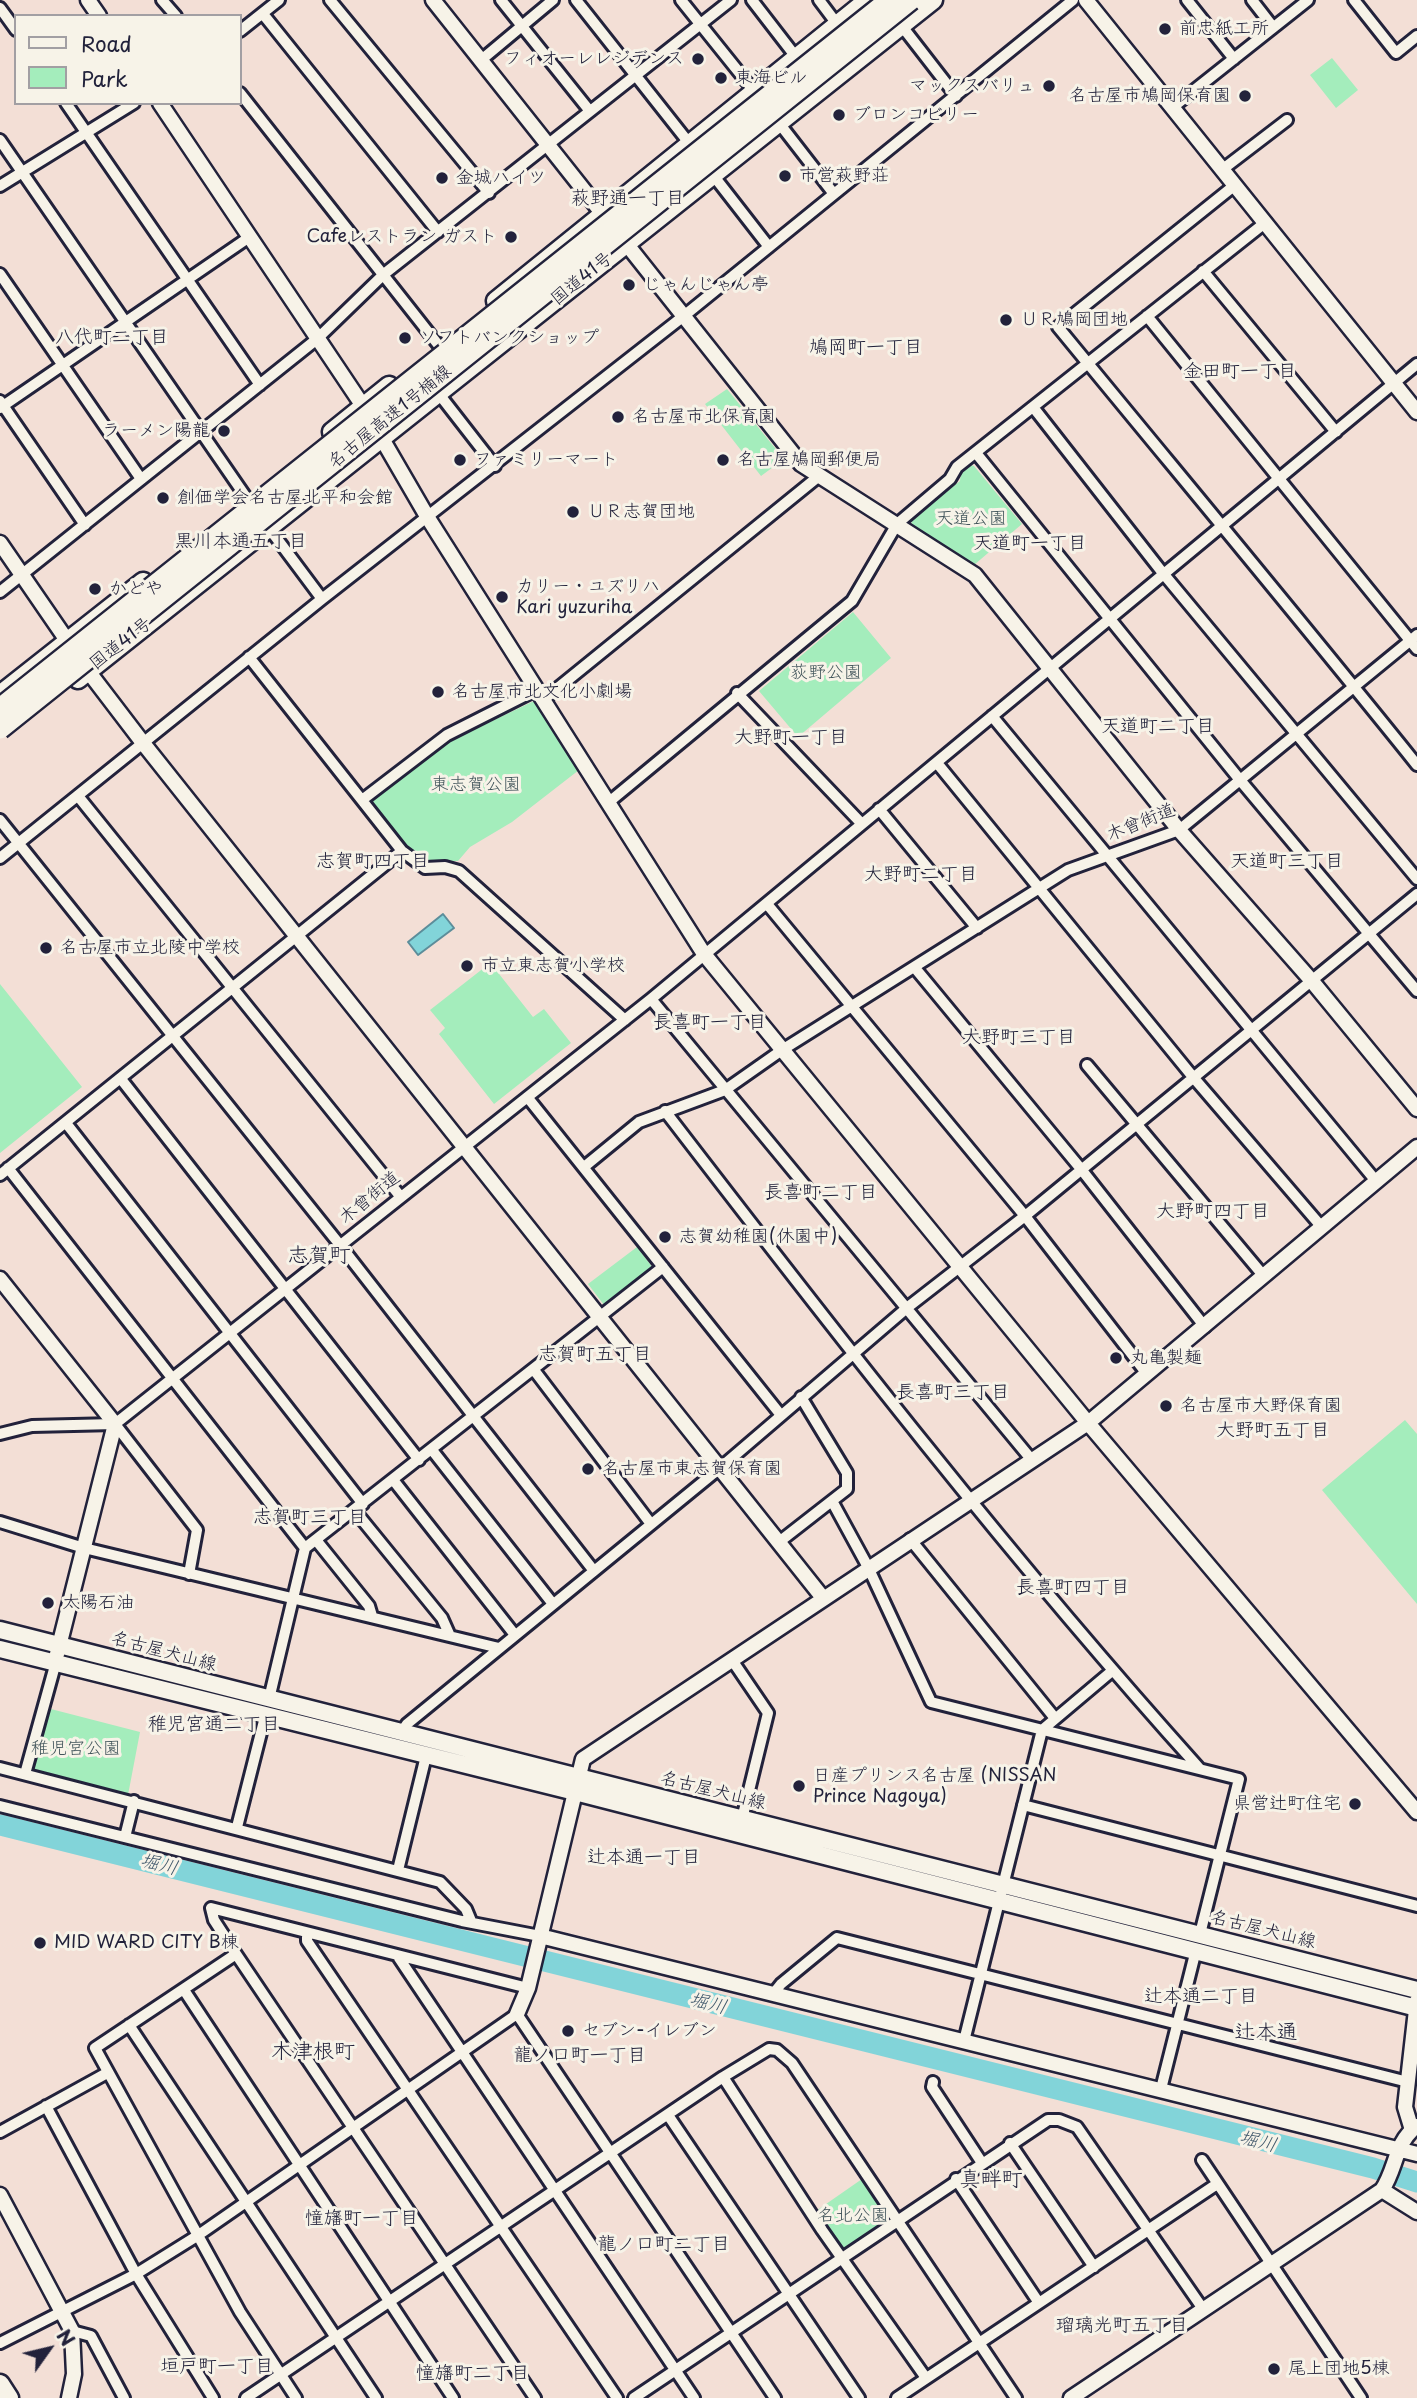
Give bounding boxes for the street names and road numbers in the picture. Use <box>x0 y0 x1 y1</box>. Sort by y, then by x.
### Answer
street label: 国道41号 <box>547 248 617 310</box>
street label: 名古屋高速1号楠線 <box>324 361 456 473</box>
street label: 国道41号 <box>86 613 156 675</box>
street label: 木曾街道 <box>1104 800 1178 846</box>
street label: 木曾街道 <box>335 1167 405 1229</box>
street label: 名古屋犬山線 <box>109 1628 219 1676</box>
street label: 名古屋犬山線 <box>658 1767 768 1815</box>
street label: 名古屋犬山線 <box>1208 1906 1318 1954</box>

